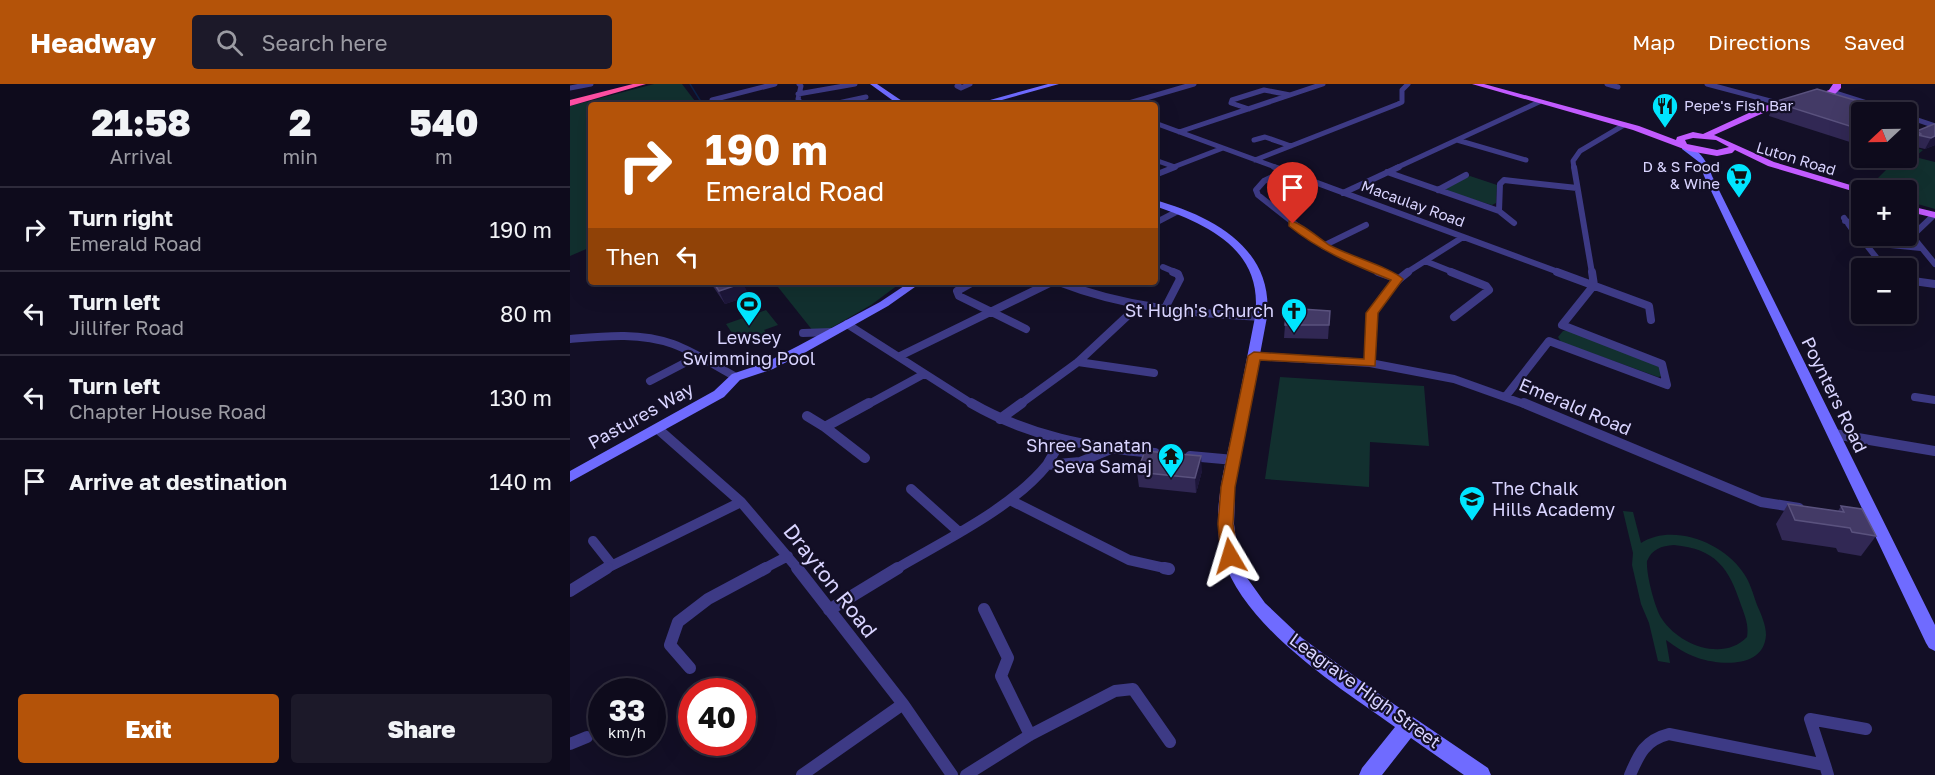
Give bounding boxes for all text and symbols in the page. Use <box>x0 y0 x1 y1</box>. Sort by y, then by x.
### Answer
search box <box>192 15 612 69</box>
text: Headway <box>30 26 156 59</box>
icon: search <box>213 26 246 59</box>
text: Search here <box>261 29 387 56</box>
text: Map <box>1632 29 1675 55</box>
text: Directions <box>1708 29 1811 55</box>
text: Saved <box>1844 29 1905 55</box>
restaurant icon: Pepe's Fish Bar <box>1650 91 1680 129</box>
place label: Pepe's Fish Bar <box>1684 96 1794 114</box>
text: 21:58 <box>91 101 191 144</box>
text: 2 <box>289 101 311 144</box>
text: 540 <box>409 101 479 144</box>
north arrow <box>1851 102 1917 168</box>
map controls <box>1851 102 1917 324</box>
text: 190 m <box>705 124 828 174</box>
icon: right <box>606 126 684 204</box>
street label: Luton Road <box>1754 137 1838 179</box>
text: Arrival <box>110 144 173 168</box>
text: min <box>282 144 318 168</box>
text: m <box>435 144 453 168</box>
place label: D & S Food & Wine <box>1643 157 1720 192</box>
supermarket icon: D & S Food & Wine <box>1724 161 1754 199</box>
pin <box>1267 162 1318 224</box>
icon: arrive <box>1276 171 1309 204</box>
text: Emerald Road <box>705 175 884 207</box>
street label: Macaulay Road <box>1359 176 1468 230</box>
button: + <box>1851 180 1917 246</box>
text: Turn right <box>69 204 173 231</box>
icon: right <box>18 213 51 246</box>
text: 190 m <box>489 216 552 243</box>
text: Emerald Road <box>69 231 202 255</box>
icon: left <box>671 240 704 273</box>
text: Then <box>606 243 659 270</box>
button: − <box>1851 258 1917 324</box>
text: Turn left <box>69 288 160 315</box>
sports icon: Lewsey Swimming Pool <box>734 289 764 327</box>
church icon: St Hugh's Church <box>1279 296 1309 334</box>
icon: left <box>18 297 51 330</box>
place label: St Hugh's Church <box>1125 299 1274 321</box>
text: 80 m <box>500 300 552 327</box>
text: Jillifer Road <box>69 315 184 339</box>
place label: Lewsey Swimming Pool <box>682 326 816 369</box>
street label: Poynters Road <box>1797 333 1872 456</box>
text: Turn left <box>69 372 160 399</box>
street label: Emerald Road <box>1516 373 1635 440</box>
street label: Pastures Way <box>584 377 697 453</box>
icon: left <box>18 381 51 414</box>
text: 130 m <box>490 384 552 411</box>
text: Chapter House Road <box>69 399 266 423</box>
place label: Shree Sanatan Seva Samaj <box>1026 434 1152 477</box>
temple icon: Shree Sanatan Seva Samaj <box>1156 441 1186 479</box>
icon: arrive <box>18 465 51 498</box>
text: Arrive at destination <box>69 468 287 495</box>
text: 140 m <box>489 468 552 495</box>
place label: The Chalk Hills Academy <box>1492 477 1615 520</box>
school or university icon: The Chalk Hills Academy <box>1457 484 1487 522</box>
street label: Drayton Road <box>778 518 883 642</box>
position arrow <box>1198 524 1262 588</box>
street label: Leagrave High Street <box>1286 628 1445 752</box>
speed limit sign: 40 <box>678 678 756 756</box>
text: 33 <box>609 692 645 728</box>
button: Exit <box>18 694 279 763</box>
button: Share <box>291 694 552 763</box>
text: km/h <box>608 723 646 741</box>

